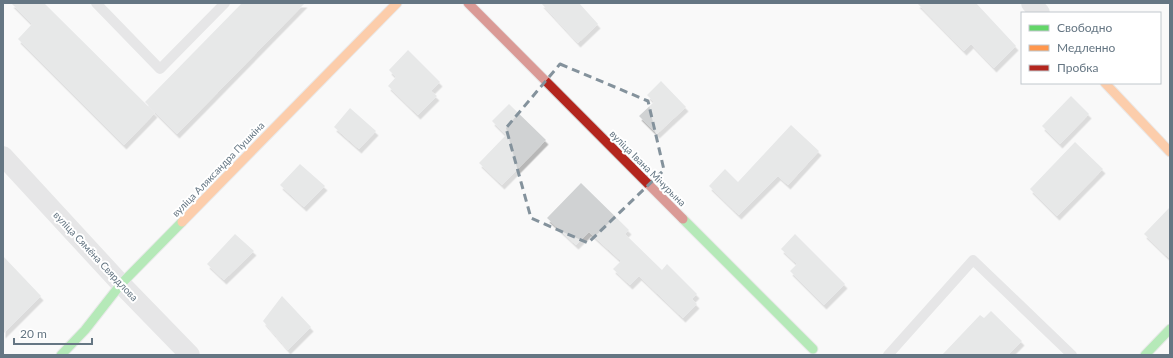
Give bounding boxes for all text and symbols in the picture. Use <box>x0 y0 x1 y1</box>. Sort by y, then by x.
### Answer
legend <box>1021 12 1161 84</box>
text: Свободно <box>1057 20 1113 35</box>
text: Медленно <box>1057 40 1116 55</box>
text: Пробка <box>1057 60 1098 75</box>
street label: вуліца Аляксандра Пушкіна <box>169 119 267 219</box>
street label: вуліца Івана Мічурына <box>608 128 688 208</box>
street label: вуліца Сямёна Свярдлова <box>51 209 141 303</box>
scale bar <box>14 320 92 346</box>
text: 20 m <box>20 326 47 341</box>

